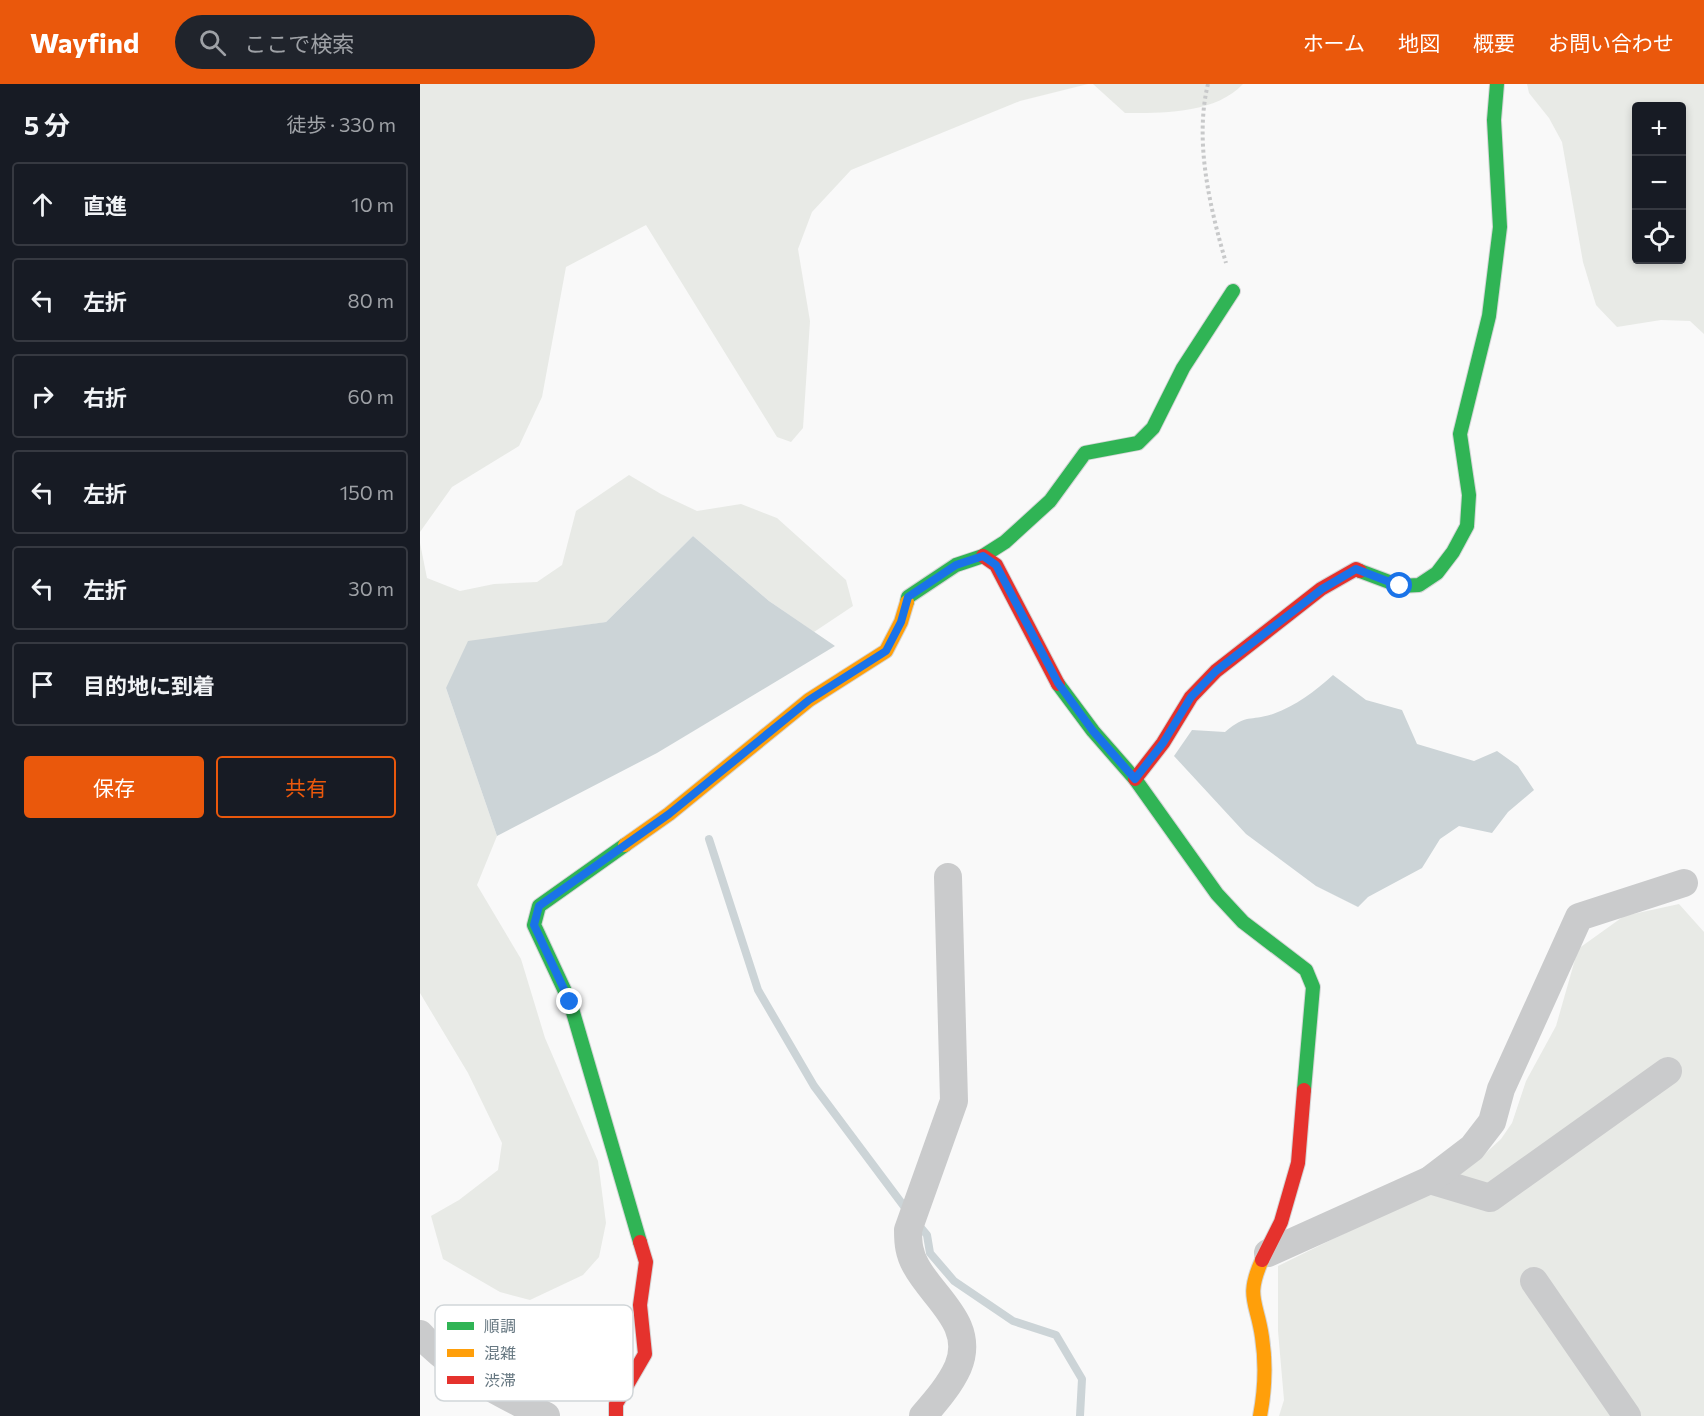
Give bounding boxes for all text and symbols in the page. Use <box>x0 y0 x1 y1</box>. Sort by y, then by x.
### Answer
search box <box>175 15 595 69</box>
text: Wayfind <box>30 25 139 59</box>
icon: search <box>196 26 229 59</box>
text: ここで検索 <box>244 30 354 57</box>
text: ホーム <box>1303 30 1365 55</box>
text: 地図 <box>1398 30 1440 55</box>
text: 概要 <box>1473 30 1515 55</box>
text: お問い合わせ <box>1548 30 1674 55</box>
map controls <box>1632 102 1686 264</box>
button: + <box>1632 102 1686 156</box>
text: 5 分 <box>24 109 70 140</box>
text: 徒歩 · 330 m <box>287 112 396 136</box>
button: − <box>1632 156 1686 210</box>
icon: ahead <box>26 188 59 221</box>
text: 直進 <box>83 192 127 219</box>
text: 10 m <box>351 192 394 216</box>
button: locate <box>1632 210 1686 264</box>
icon: left <box>26 284 59 317</box>
text: 左折 <box>83 288 127 315</box>
text: 80 m <box>348 288 394 312</box>
icon: right <box>26 380 59 413</box>
text: 右折 <box>83 384 127 411</box>
text: 60 m <box>348 384 394 408</box>
icon: left <box>26 476 59 509</box>
text: 左折 <box>83 480 127 507</box>
text: 150 m <box>340 480 394 504</box>
icon: left <box>26 572 59 605</box>
route start <box>1386 572 1412 598</box>
text: 左折 <box>83 576 127 603</box>
text: 30 m <box>348 576 394 600</box>
icon: arrive <box>26 668 59 701</box>
text: 目的地に到着 <box>83 672 215 699</box>
button: 保存 <box>24 756 204 818</box>
button: 共有 <box>216 756 396 818</box>
route end <box>556 988 582 1014</box>
legend <box>435 1305 633 1401</box>
text: 順調 <box>484 1316 516 1335</box>
text: 混雑 <box>484 1343 516 1362</box>
text: 渋滞 <box>484 1370 516 1389</box>

